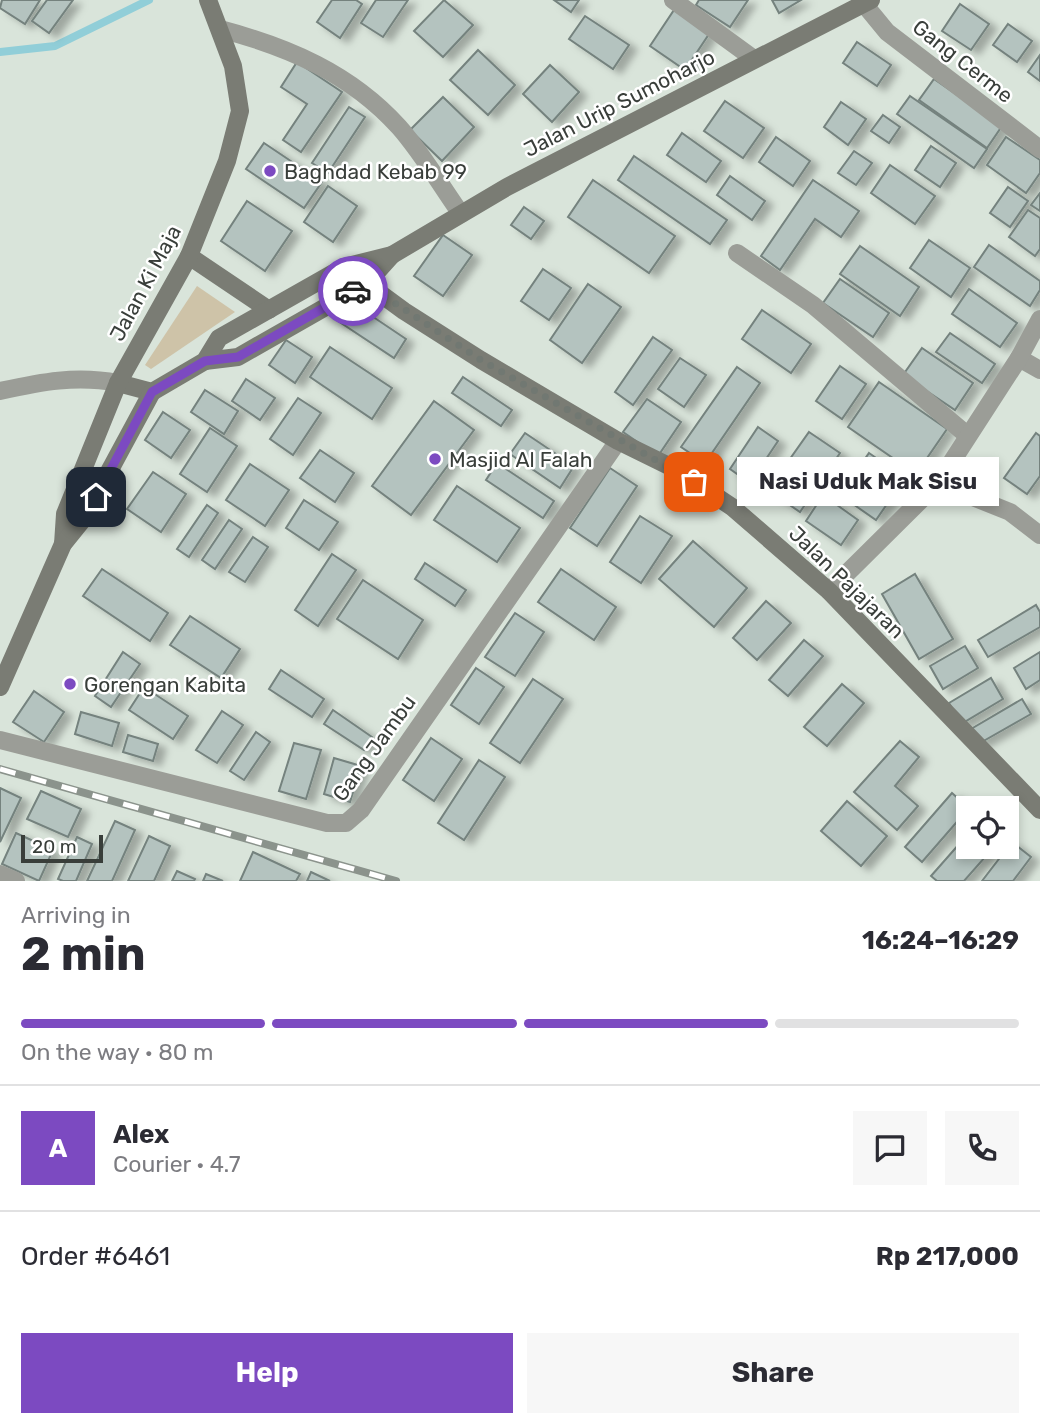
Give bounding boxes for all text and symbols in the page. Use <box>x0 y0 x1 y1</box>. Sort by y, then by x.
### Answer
street label: Gang Cerme <box>908 14 1018 108</box>
street label: Jalan Urip Sumoharjo <box>519 44 719 162</box>
place label: Baghdad Kebab 99 <box>284 159 467 184</box>
marker: Baghdad Kebab 99 <box>262 163 278 179</box>
street label: Jalan Ki Maja <box>104 221 186 345</box>
courier <box>318 256 388 326</box>
icon: car <box>334 272 372 310</box>
place label: Masjid Al Falah <box>449 447 593 472</box>
marker: Masjid Al Falah <box>427 451 443 467</box>
pin <box>664 452 724 512</box>
callout: Nasi Uduk Mak Sisu <box>736 458 998 506</box>
icon: bag <box>675 463 713 501</box>
pin <box>66 467 126 527</box>
text: Nasi Uduk Mak Sisu <box>759 467 977 495</box>
icon: home <box>77 478 115 516</box>
street label: Jalan Pajajaran <box>784 521 910 643</box>
place label: Gorengan Kabita <box>84 672 246 697</box>
marker: Gorengan Kabita <box>62 676 78 692</box>
street label: Gang Jambu <box>327 690 421 806</box>
map controls <box>956 796 1019 859</box>
button: locate <box>956 796 1019 859</box>
scale bar <box>21 832 103 864</box>
text: 20 m <box>32 835 77 858</box>
text: Arriving in <box>21 901 131 929</box>
text: 16:24–16:29 <box>862 925 1019 956</box>
text: 2 min <box>21 927 146 982</box>
text: On the way · 80 m <box>21 1038 213 1066</box>
button: chat <box>853 1111 927 1185</box>
button: phone <box>945 1111 1019 1185</box>
text: Alex <box>113 1119 169 1150</box>
text: A <box>49 1133 67 1164</box>
text: Courier · 4.7 <box>113 1150 240 1178</box>
text: Order #6461 <box>21 1241 170 1272</box>
text: Rp 217,000 <box>876 1241 1019 1272</box>
button: Help <box>21 1333 513 1413</box>
button: Share <box>527 1333 1019 1413</box>

